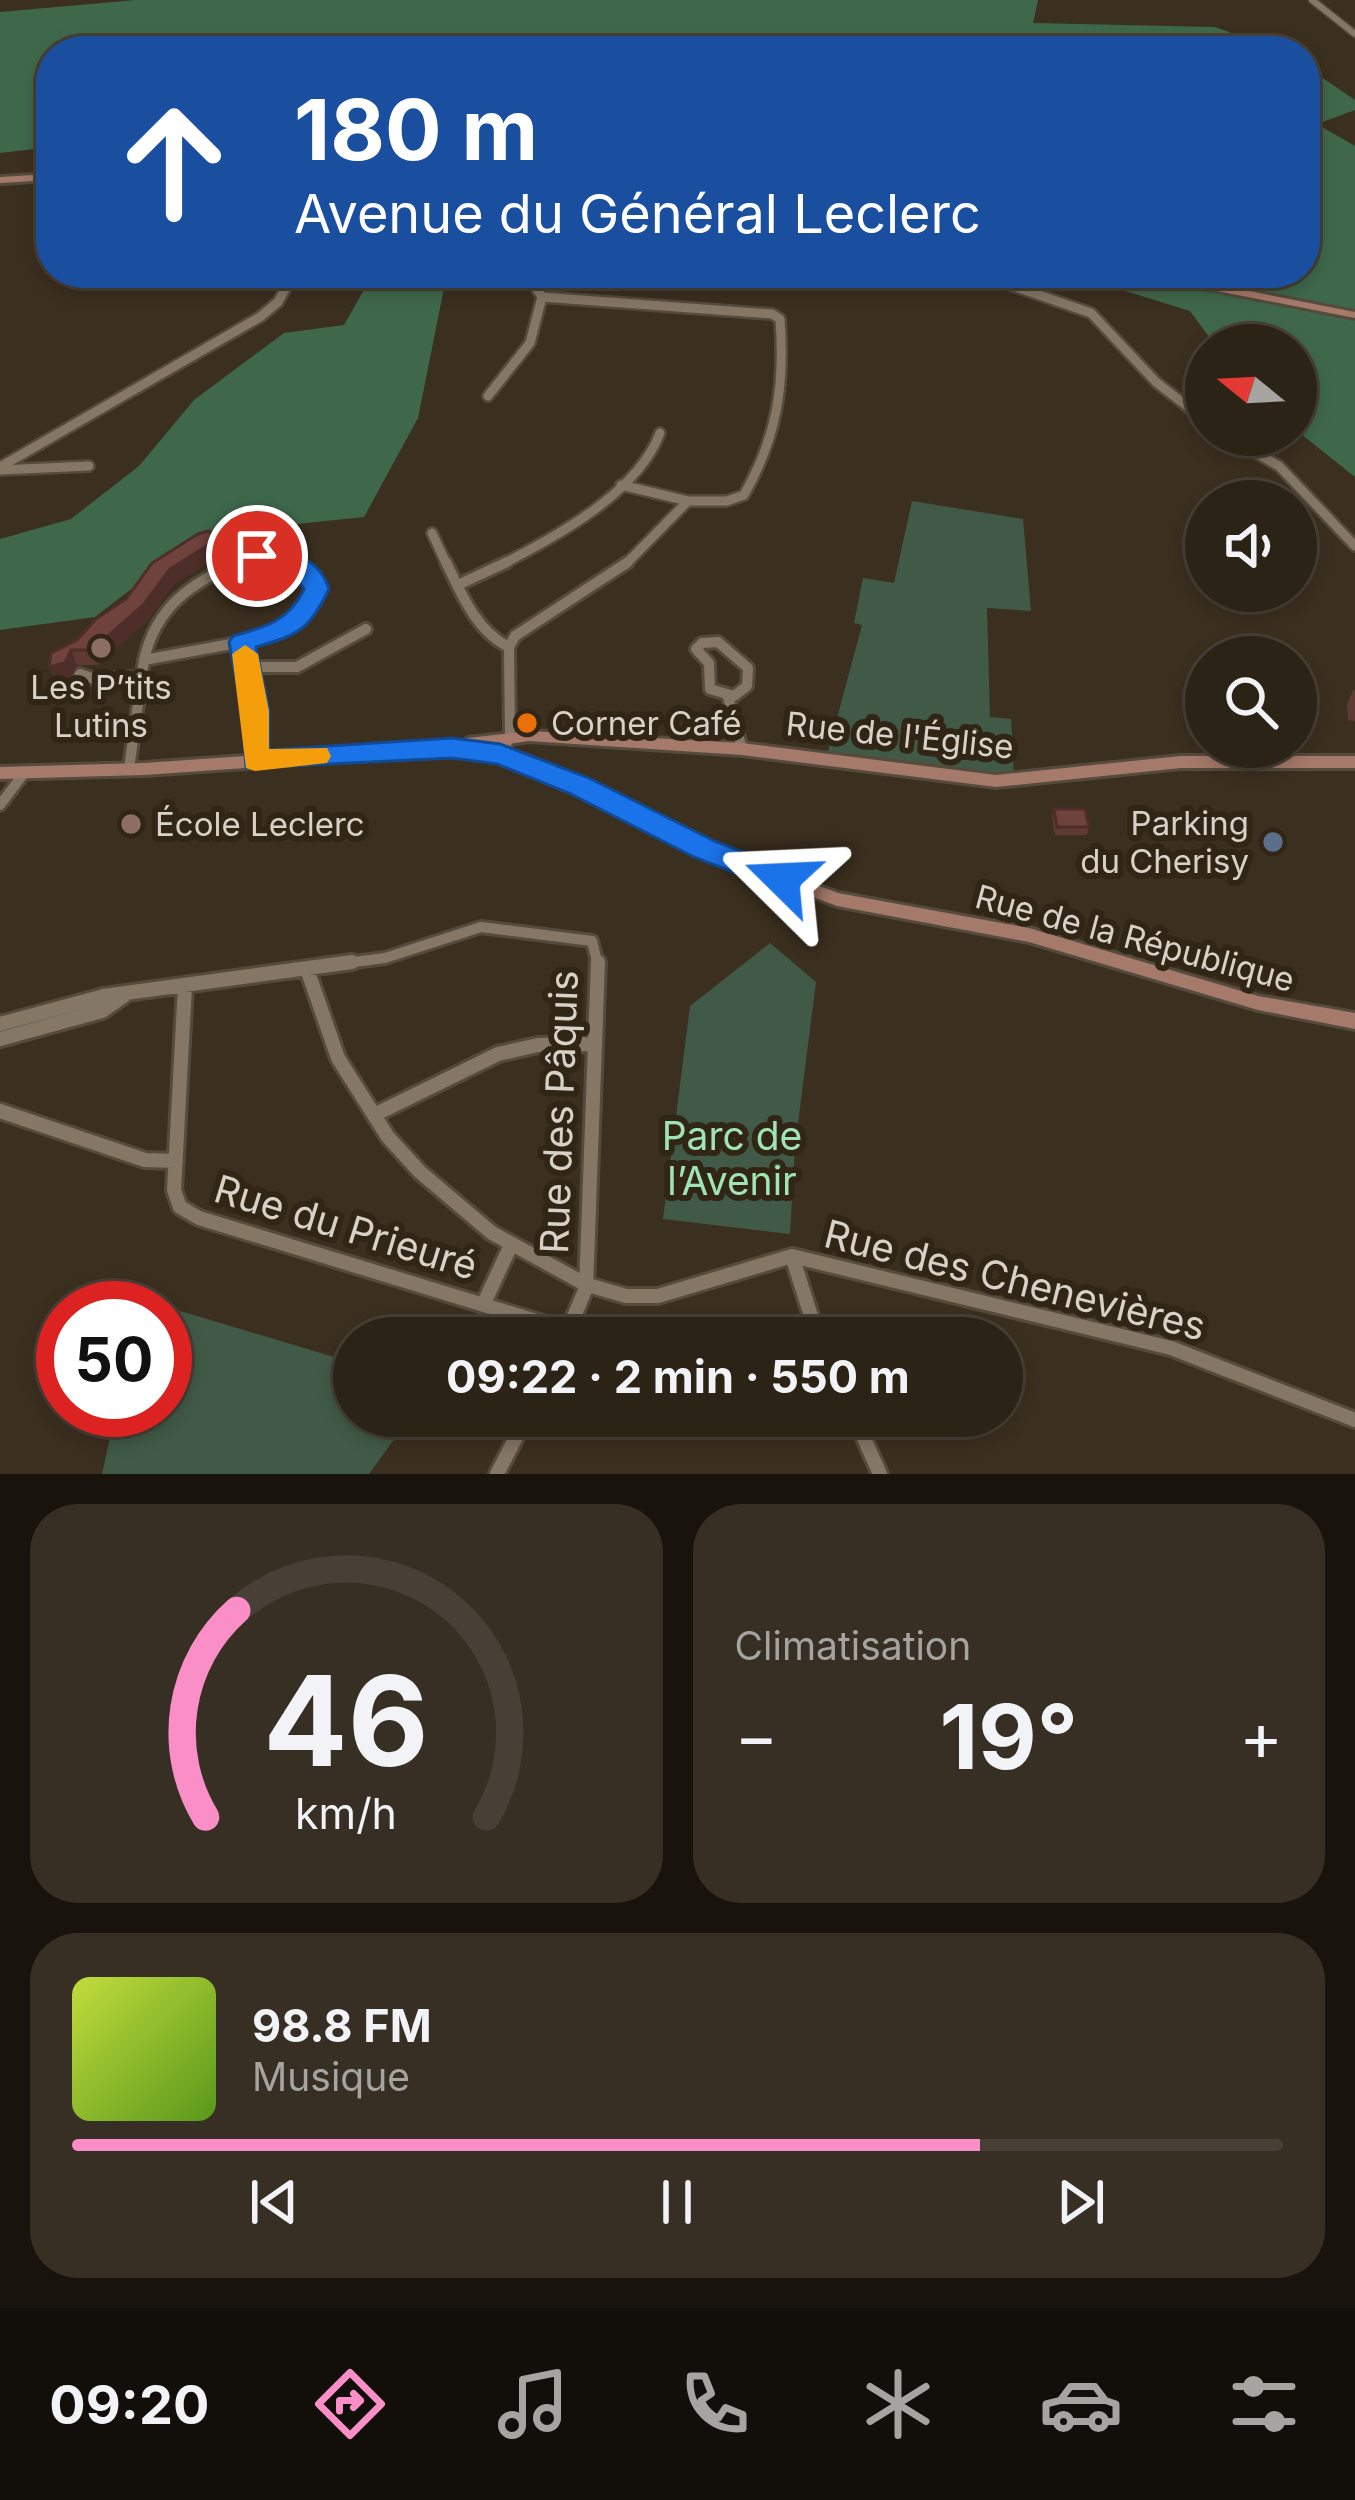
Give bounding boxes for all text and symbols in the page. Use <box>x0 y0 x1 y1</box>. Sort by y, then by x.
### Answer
text: 180 m <box>294 79 538 180</box>
icon: ahead <box>96 84 252 240</box>
text: Avenue du Général Leclerc <box>294 181 981 246</box>
north arrow <box>1185 324 1317 456</box>
map controls <box>1185 324 1317 768</box>
button: sound <box>1185 480 1317 612</box>
pin <box>206 505 308 607</box>
icon: arrive <box>224 523 290 589</box>
marker: Les P’tits Lutins <box>88 635 114 661</box>
button: search <box>1185 636 1317 768</box>
place label: Les P’tits Lutins <box>30 667 172 745</box>
place label: Corner Café <box>551 703 741 743</box>
street label: Rue de l'Église <box>784 703 1016 767</box>
marker: Corner Café <box>514 710 540 736</box>
place label: Parking du Cherisy <box>1080 803 1249 881</box>
place label: École Leclerc <box>155 804 365 844</box>
marker: École Leclerc <box>118 811 144 837</box>
position arrow <box>719 816 845 942</box>
marker: Parking du Cherisy <box>1260 829 1286 855</box>
street label: Rue de la République <box>971 876 1299 1000</box>
street label: Rue des Pâquis <box>530 969 587 1255</box>
park label: Parc de l’Avenir <box>662 1112 802 1204</box>
street label: Rue du Prieuré <box>209 1164 483 1289</box>
street label: Rue des Chenevières <box>820 1209 1210 1350</box>
speed limit sign: 50 <box>36 1281 192 1437</box>
text: 09:22 · 2 min · 550 m <box>446 1349 910 1404</box>
text: Climatisation <box>735 1622 971 1669</box>
text: 46 <box>264 1645 429 1796</box>
text: 19° <box>939 1682 1078 1791</box>
text: − <box>735 1696 778 1776</box>
text: + <box>1239 1696 1283 1776</box>
text: km/h <box>295 1786 397 1838</box>
text: 98.8 FM <box>252 1998 432 2053</box>
text: Musique <box>252 2053 410 2100</box>
icon: previous <box>241 2169 307 2235</box>
icon: pause <box>644 2169 710 2235</box>
icon: next <box>1048 2169 1114 2235</box>
icon: directions <box>308 2362 392 2446</box>
icon: music <box>491 2362 575 2446</box>
icon: phone <box>673 2362 757 2446</box>
icon: climate <box>856 2362 940 2446</box>
icon: car <box>1039 2362 1123 2446</box>
icon: filters <box>1222 2362 1306 2446</box>
text: 09:20 <box>49 2372 209 2437</box>

